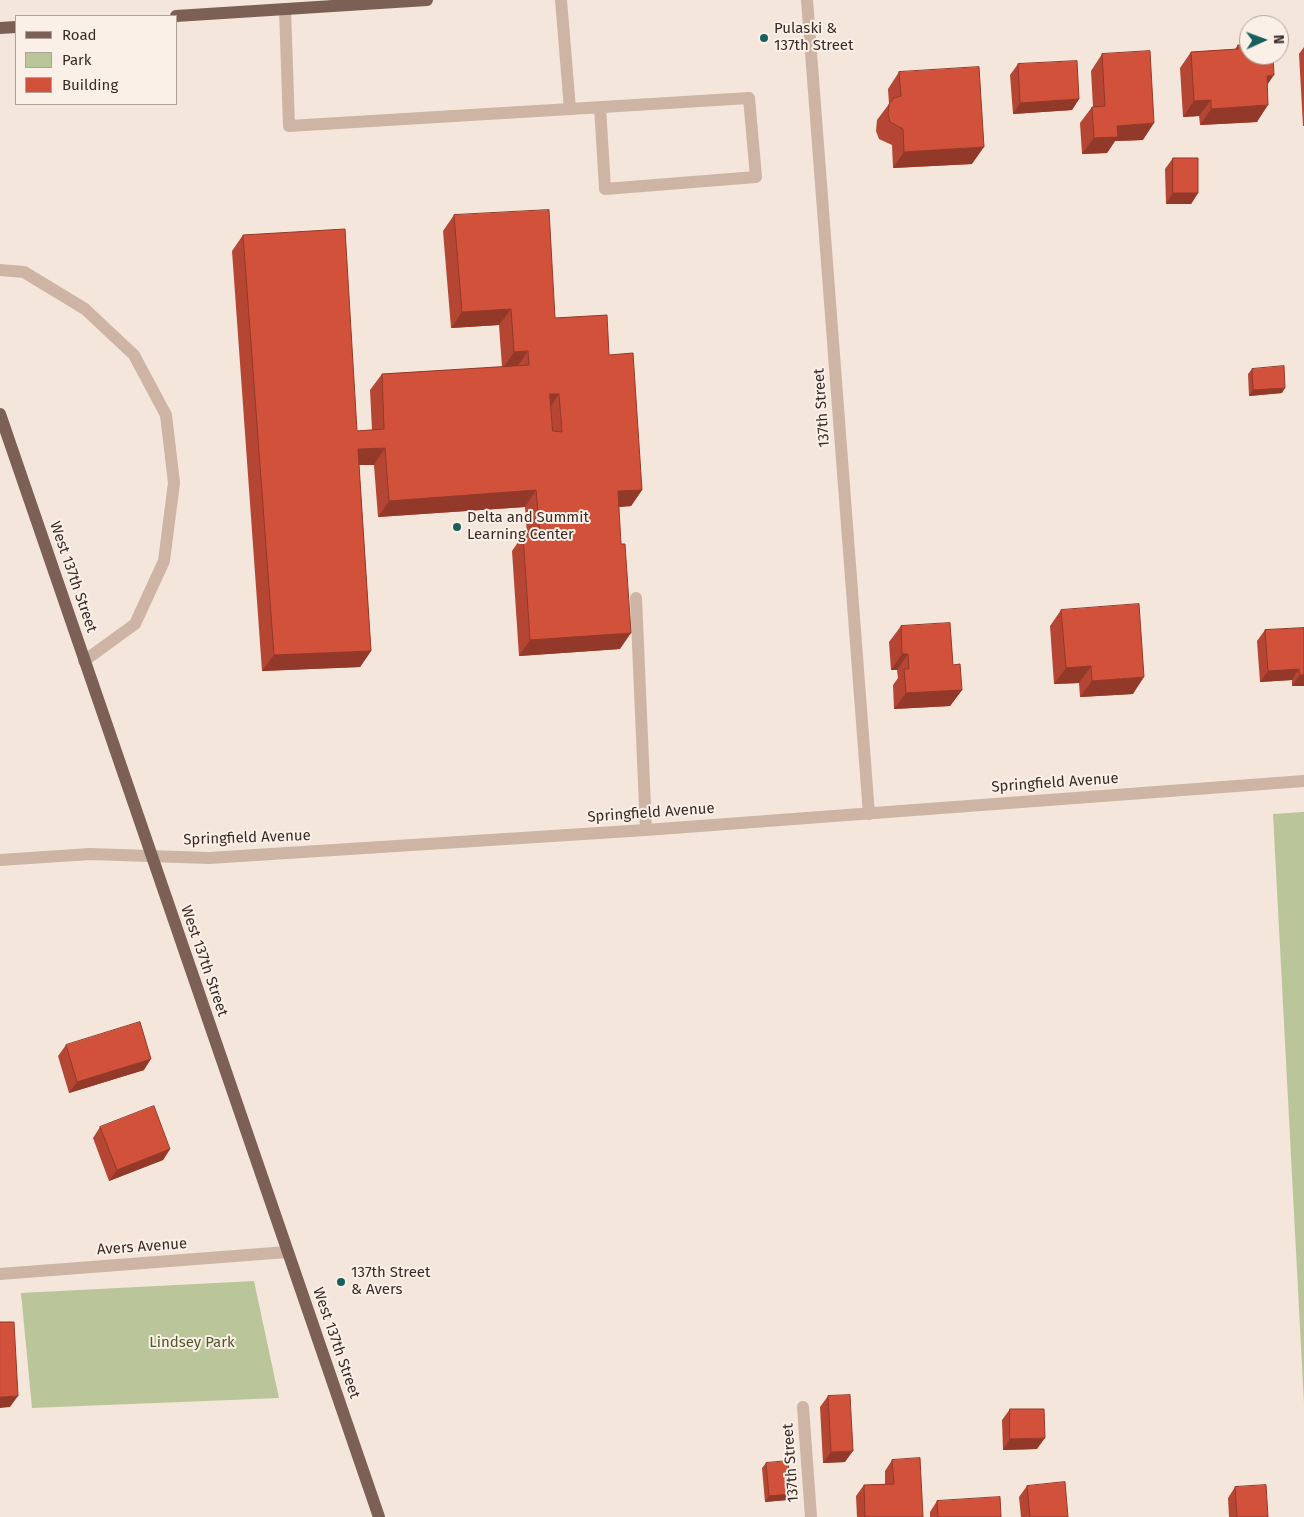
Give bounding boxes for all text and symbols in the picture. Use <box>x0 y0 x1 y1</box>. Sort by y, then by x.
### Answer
legend <box>15 15 178 105</box>
north arrow <box>1239 15 1289 65</box>
place label: Pulaski & 137th Street <box>774 20 853 55</box>
text: Road <box>62 26 97 44</box>
marker: Pulaski & 137th Street <box>758 32 770 44</box>
text: N <box>1270 35 1287 44</box>
text: Park <box>62 51 92 69</box>
text: Building <box>62 76 118 94</box>
street label: 137th Street <box>810 368 834 448</box>
place label: Delta and Summit Learning Center <box>467 509 589 544</box>
street label: West 137th Street <box>46 519 100 635</box>
marker: Delta and Summit Learning Center <box>451 521 463 533</box>
street label: Springfield Avenue <box>991 770 1119 796</box>
street label: Springfield Avenue <box>587 800 715 826</box>
street label: Springfield Avenue <box>183 827 311 849</box>
street label: West 137th Street <box>177 903 231 1019</box>
street label: Avers Avenue <box>96 1235 188 1259</box>
place label: 137th Street & Avers <box>351 1264 430 1299</box>
marker: 137th Street & Avers <box>335 1276 347 1288</box>
street label: West 137th Street <box>309 1285 363 1401</box>
park label: Lindsey Park <box>149 1334 235 1352</box>
street label: 137th Street <box>779 1423 803 1503</box>

